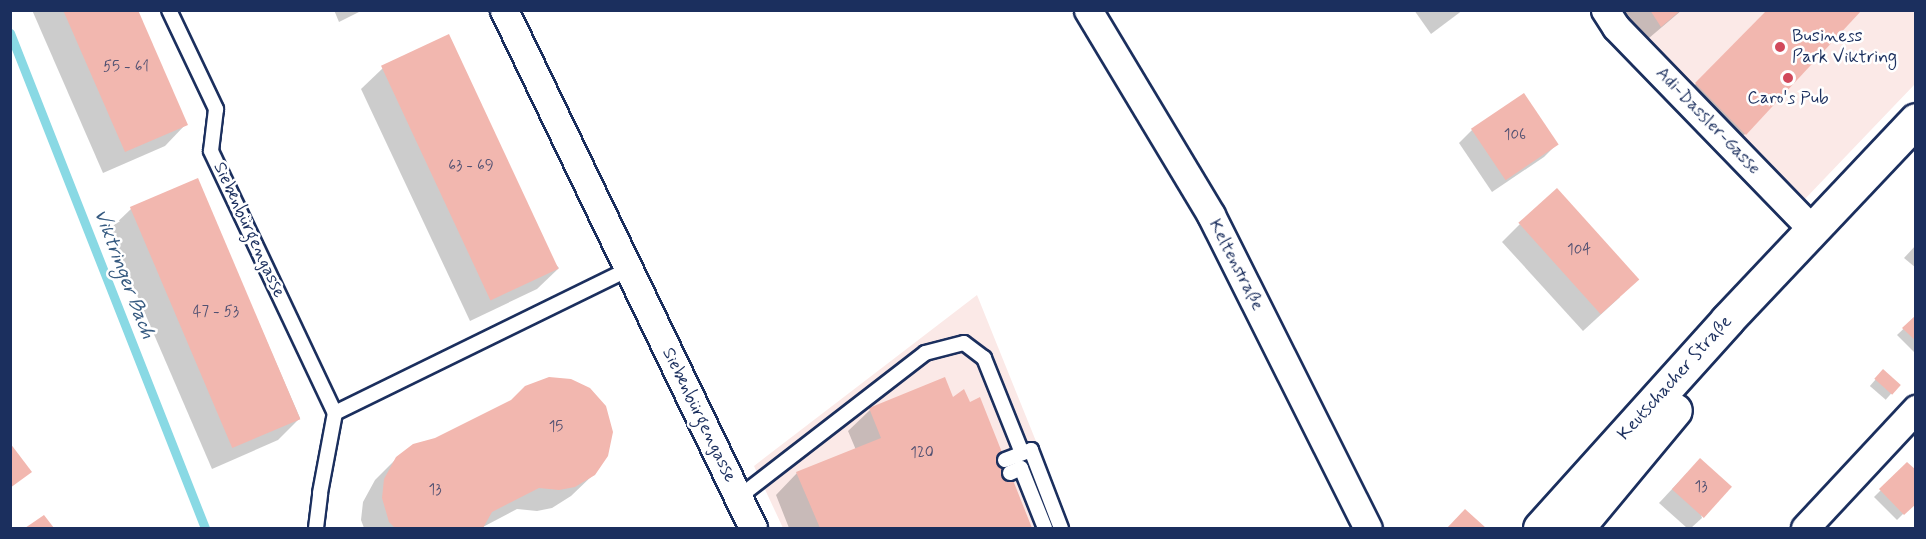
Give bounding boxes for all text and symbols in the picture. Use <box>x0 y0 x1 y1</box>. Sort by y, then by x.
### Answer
place label: Business Park Viktring <box>1792 26 1897 68</box>
marker: Business Park Viktring <box>1773 40 1787 54</box>
house number: 55 - 61 <box>103 59 149 77</box>
street label: Adi-Dassler-Gasse <box>1651 63 1765 179</box>
marker: Caro's Pub <box>1781 71 1795 85</box>
place label: Caro's Pub <box>1747 87 1829 109</box>
house number: 106 <box>1504 127 1526 145</box>
house number: 63 - 69 <box>448 158 494 176</box>
street label: Siebenbürgengasse <box>208 159 290 301</box>
water label: Viktringer Bach <box>88 206 160 342</box>
street label: Keltenstraße <box>1204 216 1268 314</box>
house number: 104 <box>1567 242 1591 260</box>
house number: 47 - 53 <box>193 304 239 322</box>
street label: Keutschacher Straße <box>1613 311 1737 445</box>
street label: Siebenbürgengasse <box>657 344 741 486</box>
house number: 15 <box>549 419 563 437</box>
house number: 120 <box>910 445 934 463</box>
house number: 13 <box>1694 479 1708 497</box>
house number: 13 <box>428 482 442 500</box>

